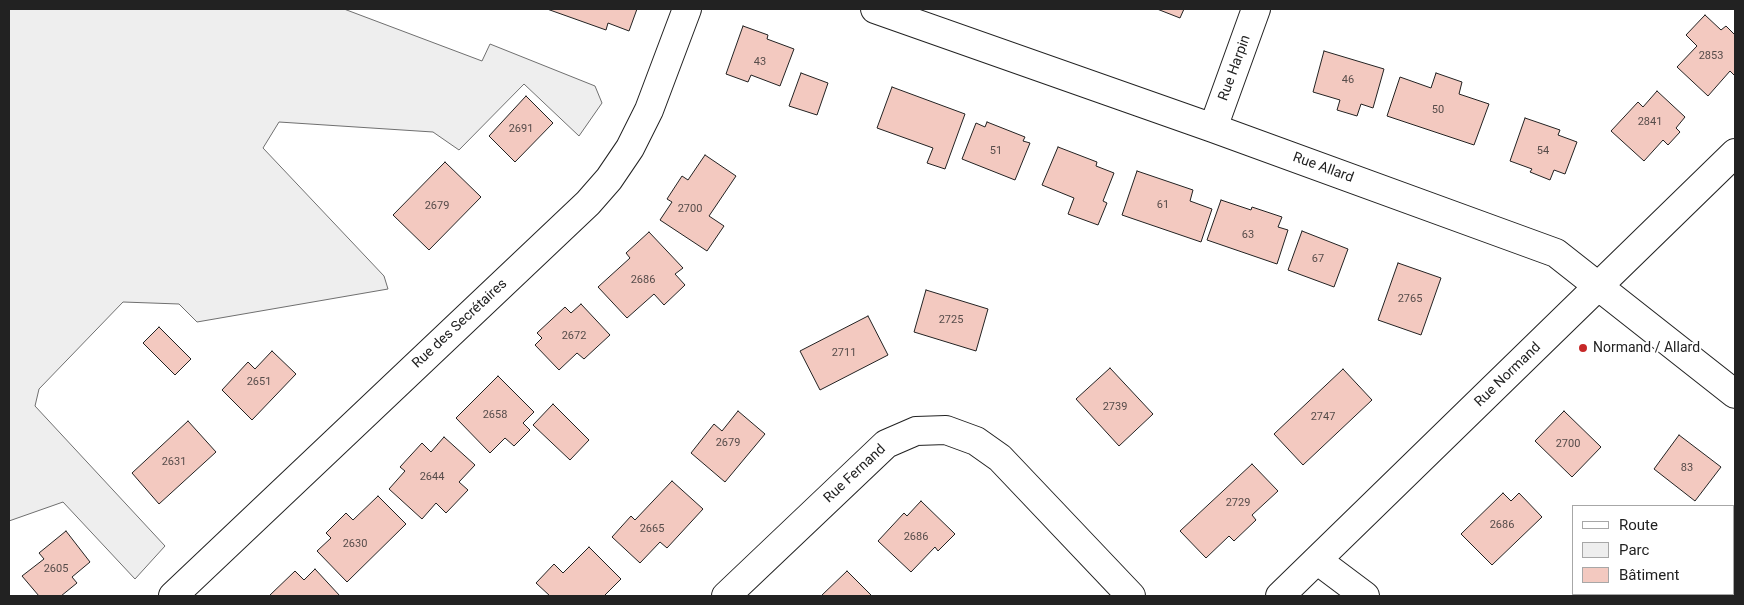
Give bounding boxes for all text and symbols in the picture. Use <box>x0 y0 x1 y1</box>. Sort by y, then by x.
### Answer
street label: Rue Harpin <box>1215 33 1255 103</box>
house number: 2853 <box>1699 49 1723 63</box>
house number: 43 <box>754 55 766 69</box>
house number: 46 <box>1342 73 1354 87</box>
house number: 50 <box>1432 103 1444 117</box>
house number: 2841 <box>1638 115 1662 129</box>
house number: 2691 <box>509 122 533 136</box>
house number: 51 <box>990 144 1002 158</box>
house number: 54 <box>1537 144 1549 158</box>
street label: Rue Allard <box>1290 149 1356 187</box>
house number: 61 <box>1157 198 1169 212</box>
house number: 2679 <box>425 199 449 213</box>
house number: 2700 <box>678 202 702 216</box>
house number: 63 <box>1242 228 1254 242</box>
house number: 67 <box>1312 252 1324 266</box>
house number: 2686 <box>631 273 655 287</box>
street label: Rue des Secrétaires <box>409 276 511 372</box>
house number: 2765 <box>1398 292 1422 306</box>
house number: 2725 <box>939 313 963 327</box>
house number: 2672 <box>562 329 586 343</box>
street label: Rue Normand <box>1471 339 1545 411</box>
place label: Normand / Allard <box>1593 340 1700 356</box>
marker: Normand / Allard <box>1577 342 1589 354</box>
house number: 2711 <box>832 346 856 360</box>
house number: 2651 <box>247 375 271 389</box>
house number: 2739 <box>1103 400 1127 414</box>
house number: 2658 <box>483 408 507 422</box>
house number: 2747 <box>1311 410 1335 424</box>
house number: 2679 <box>716 436 740 450</box>
house number: 2700 <box>1556 437 1580 451</box>
street label: Rue Fernand <box>821 441 889 507</box>
house number: 2631 <box>162 455 186 469</box>
house number: 83 <box>1681 461 1693 475</box>
house number: 2644 <box>420 470 444 484</box>
house number: 2729 <box>1226 496 1250 510</box>
legend <box>1572 505 1734 595</box>
text: Route <box>1619 516 1658 534</box>
house number: 2686 <box>1490 518 1514 532</box>
house number: 2665 <box>640 522 664 536</box>
house number: 2686 <box>904 530 928 544</box>
house number: 2630 <box>343 537 367 551</box>
text: Parc <box>1619 541 1649 559</box>
house number: 2605 <box>44 562 68 576</box>
text: Bâtiment <box>1619 566 1679 584</box>

